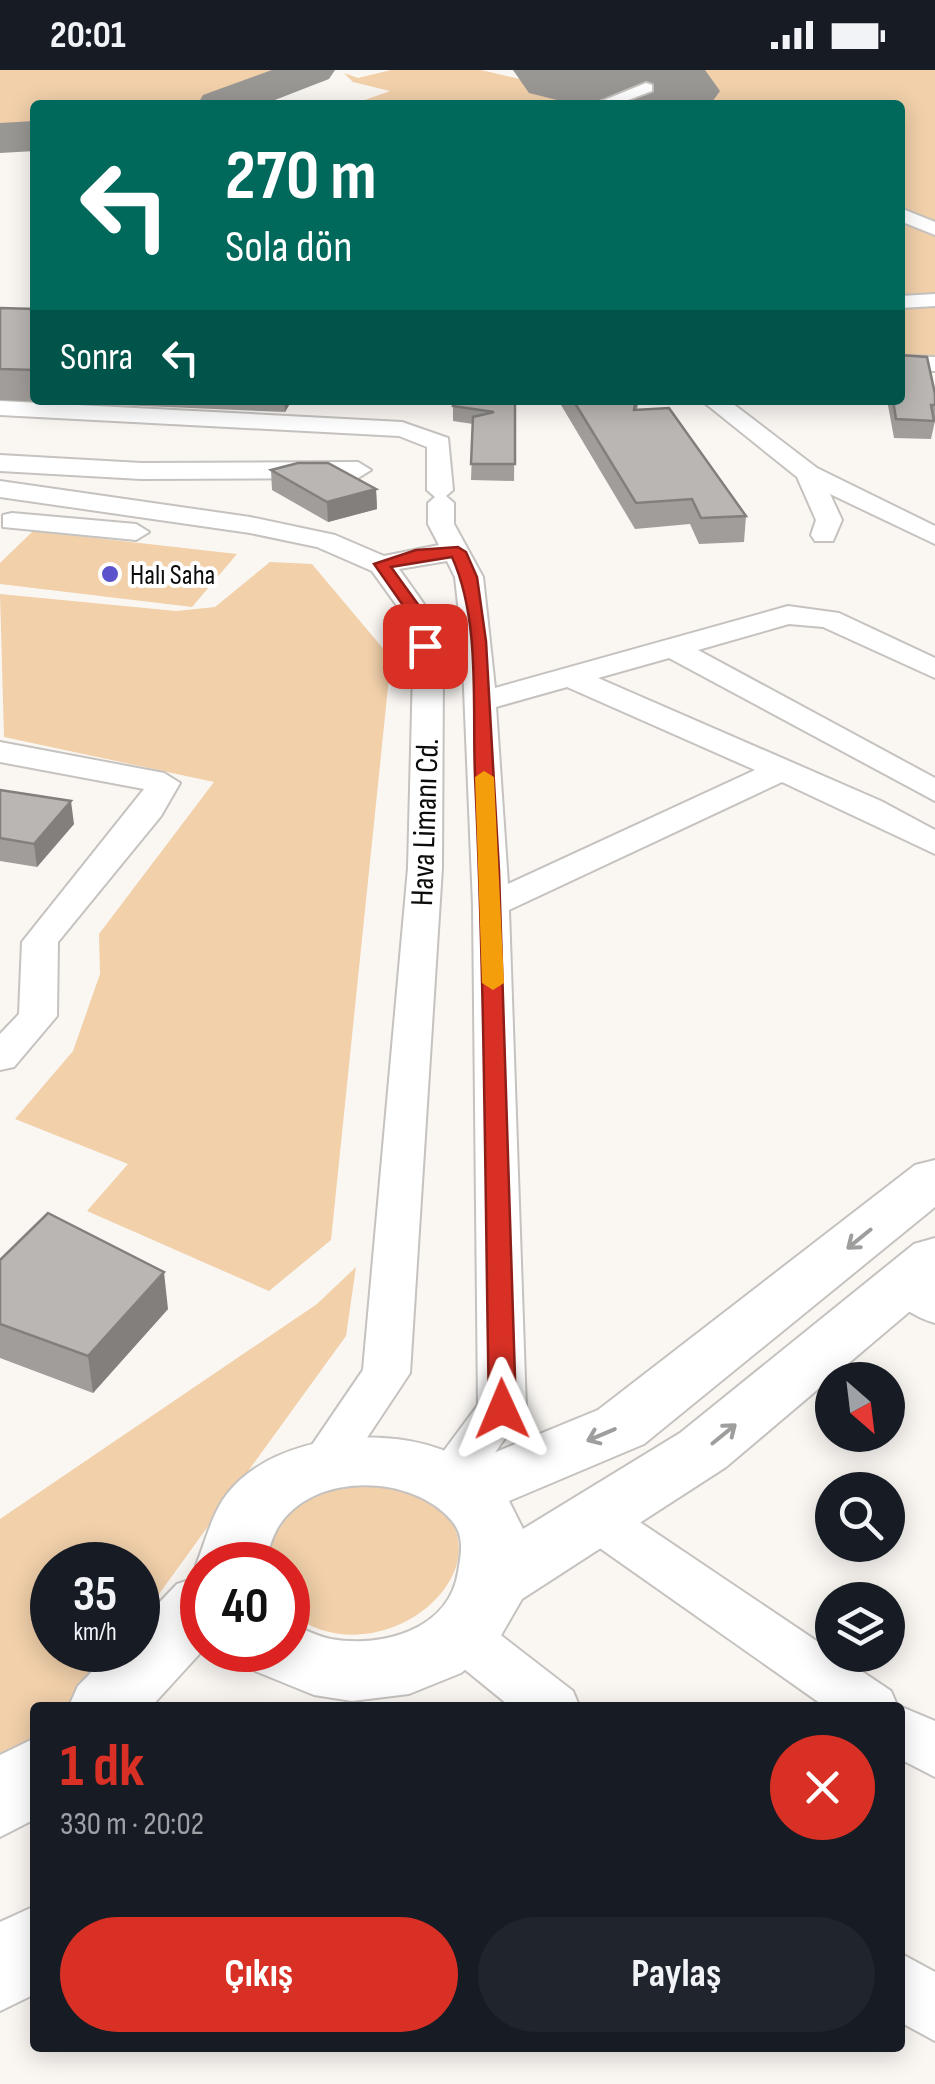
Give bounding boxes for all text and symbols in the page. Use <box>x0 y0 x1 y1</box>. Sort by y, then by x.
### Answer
text: 20:01 <box>50 13 126 58</box>
text: 270 m <box>225 135 377 219</box>
icon: left <box>60 140 190 270</box>
text: Sola dön <box>225 220 353 275</box>
icon: left <box>153 330 208 385</box>
text: Sonra <box>60 335 133 380</box>
place label: Halı Saha <box>130 559 215 592</box>
marker: Halı Saha <box>99 563 121 585</box>
pin <box>383 604 468 689</box>
icon: arrive <box>398 619 453 674</box>
street label: Hava Limanı Cd. <box>403 738 448 907</box>
one-way arrow <box>846 1228 873 1249</box>
position arrow <box>450 1357 554 1461</box>
north arrow <box>815 1362 905 1452</box>
map controls <box>815 1362 905 1672</box>
one-way arrow <box>710 1423 736 1445</box>
one-way arrow <box>586 1427 617 1445</box>
button: search <box>815 1472 905 1562</box>
speed limit sign: 40 <box>180 1542 310 1672</box>
text: 35 <box>73 1565 117 1625</box>
button: layers <box>815 1582 905 1672</box>
text: km/h <box>73 1617 117 1648</box>
text: 1 dk <box>60 1731 144 1803</box>
button: close <box>770 1735 875 1840</box>
text: 330 m · 20:02 <box>60 1805 204 1844</box>
button: Çıkış <box>60 1917 458 2032</box>
button: Paylaş <box>478 1917 875 2032</box>

